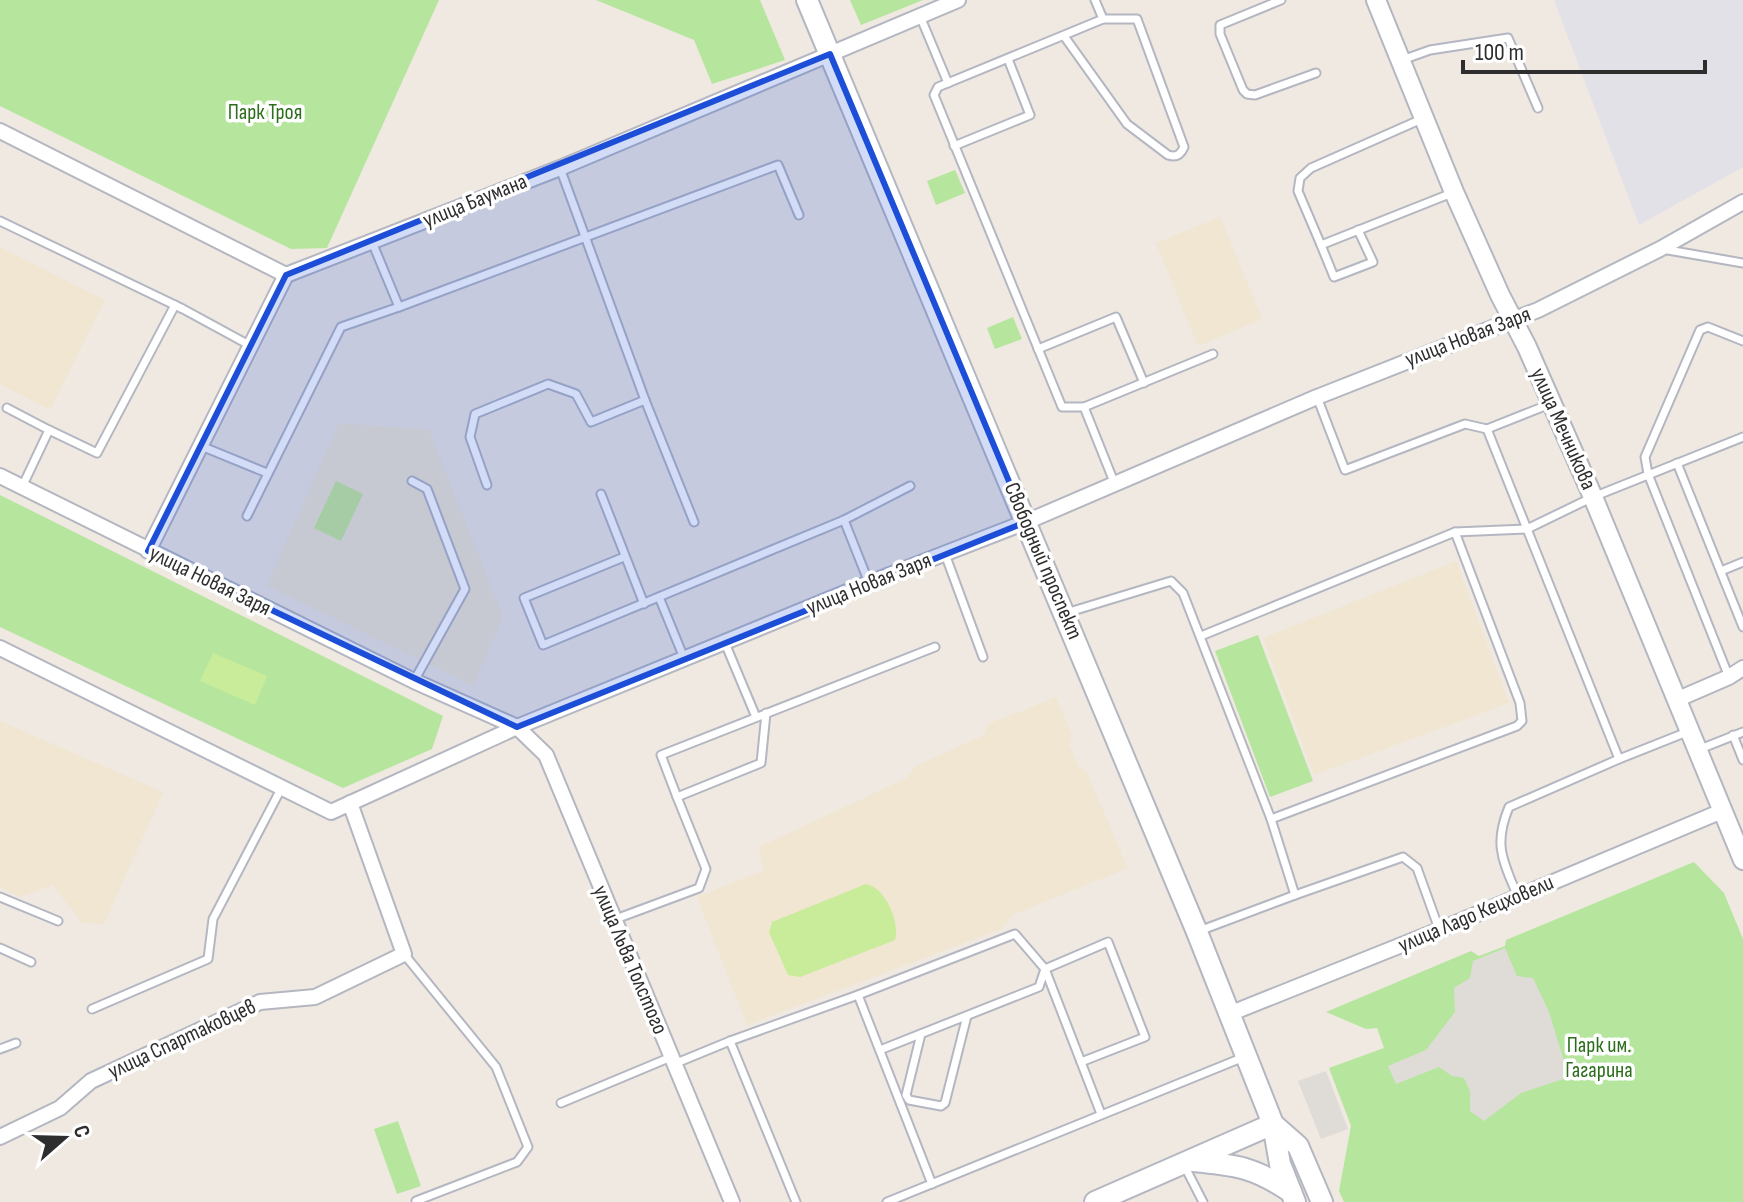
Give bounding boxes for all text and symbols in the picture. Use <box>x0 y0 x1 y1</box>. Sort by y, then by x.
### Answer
scale bar <box>1463 24 1705 74</box>
text: 100 m <box>1475 38 1524 67</box>
park label: Парк Троя <box>228 99 302 126</box>
street label: улица Баумана <box>419 168 531 234</box>
street label: улица Новая Заря <box>1401 301 1535 373</box>
street label: улица Мечникова <box>1524 364 1602 494</box>
street label: Свободный проспект <box>998 479 1088 643</box>
street label: улица Новая Заря <box>145 540 275 622</box>
street label: улица Новая Заря <box>803 547 935 621</box>
street label: улица Ладо Кецховели <box>1394 869 1558 959</box>
street label: улица Льва Толстого <box>586 882 674 1038</box>
street label: улица Спартаковцев <box>104 993 260 1085</box>
park label: Парк им. Гагарина <box>1565 1032 1633 1084</box>
north arrow <box>24 1098 104 1178</box>
text: С <box>67 1122 96 1142</box>

